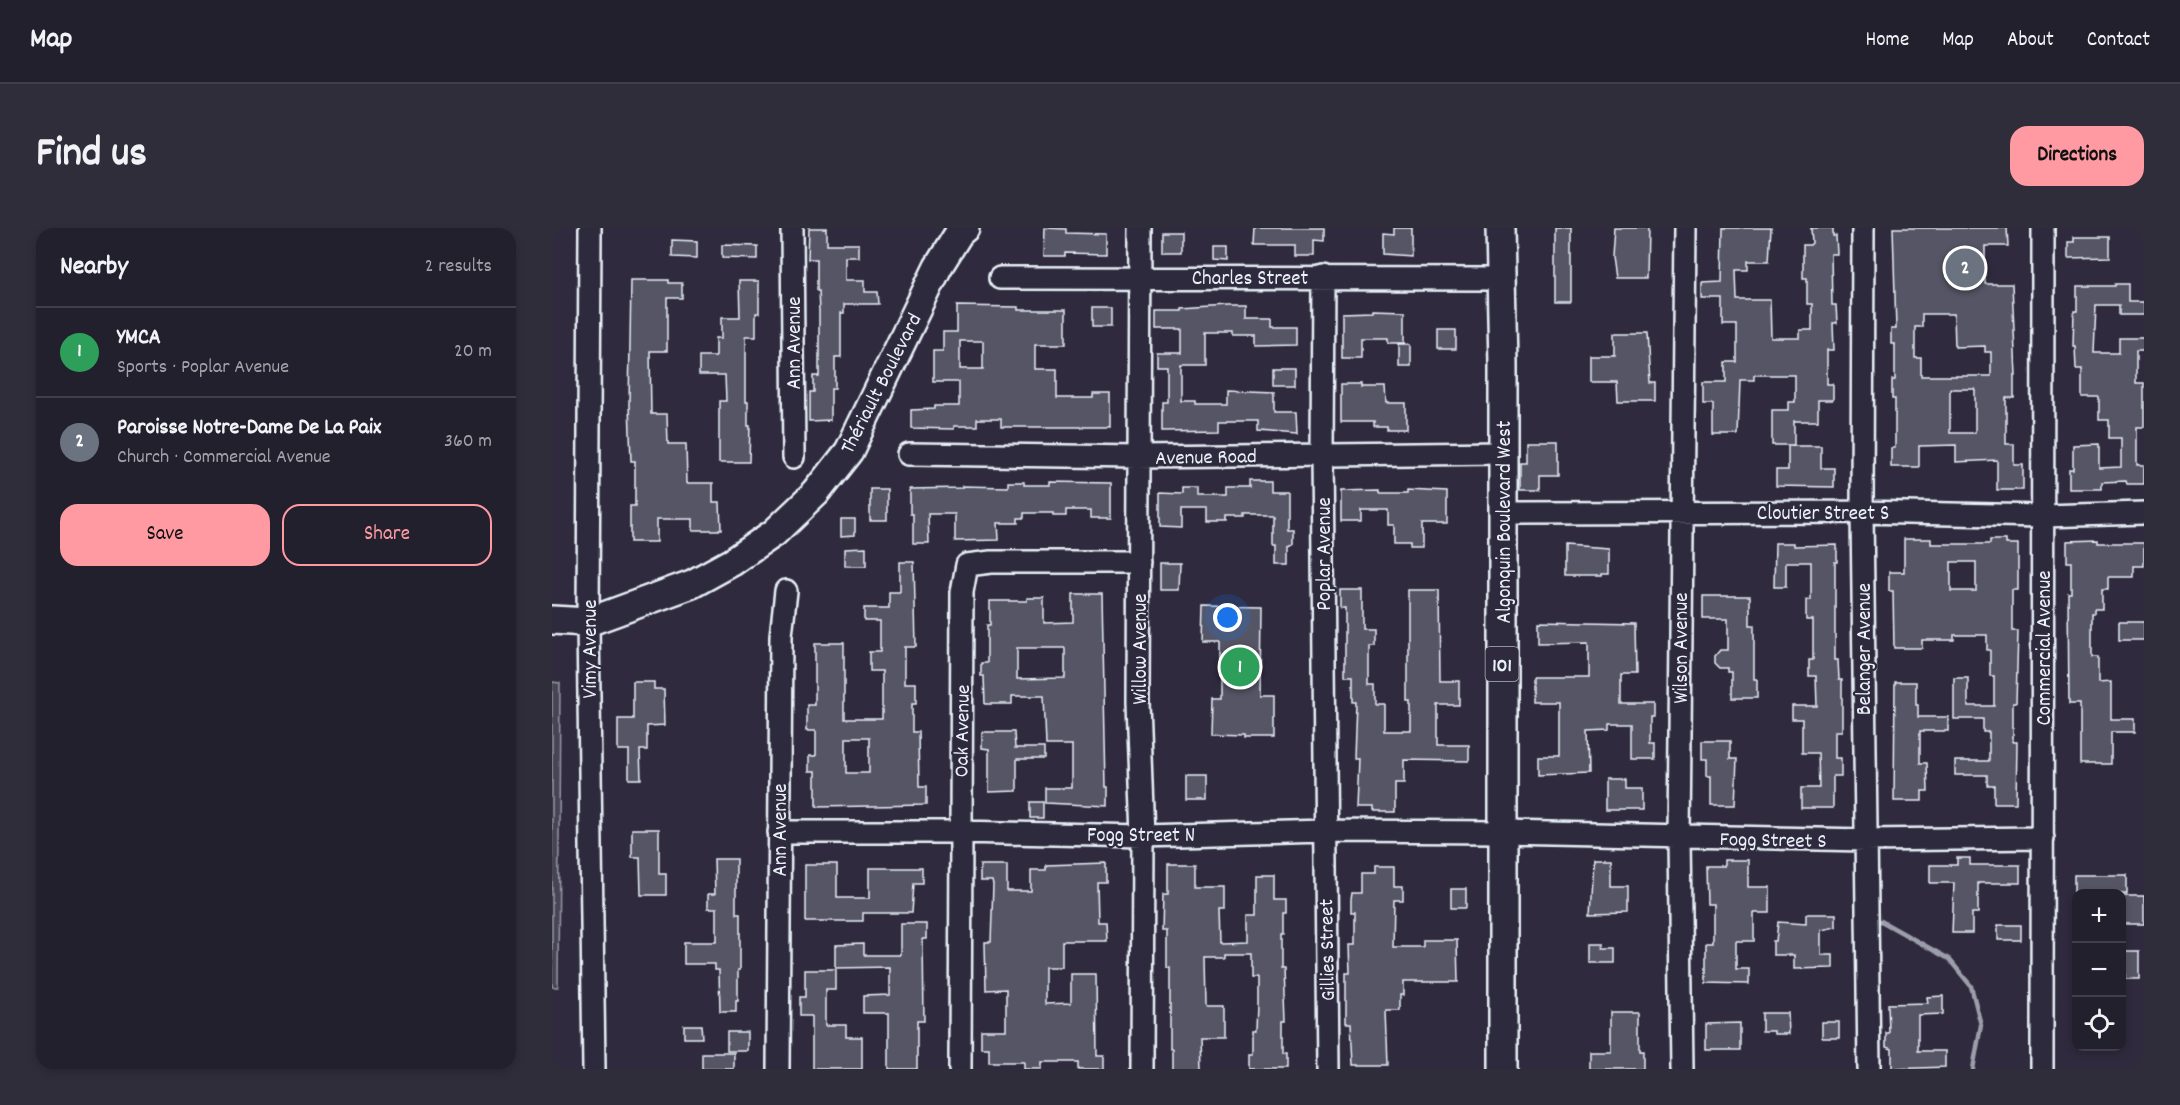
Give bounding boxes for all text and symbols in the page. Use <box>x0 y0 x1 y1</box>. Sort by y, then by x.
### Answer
text: Map <box>30 21 72 61</box>
text: Home <box>1865 26 1909 56</box>
text: Map <box>1942 26 1974 56</box>
text: About <box>2007 26 2054 56</box>
text: Contact <box>2087 26 2150 56</box>
text: Find us <box>36 126 147 186</box>
button: Directions <box>2010 126 2144 186</box>
pin: 2 <box>1946 246 1984 291</box>
text: Nearby <box>60 249 128 286</box>
text: 2 results <box>425 253 492 281</box>
street label: Charles Street <box>1192 265 1309 295</box>
street label: Ann Avenue <box>781 296 811 390</box>
street label: Thériault Boulevard <box>834 309 931 460</box>
text: YMCA <box>117 323 161 354</box>
text: 1 <box>77 338 82 366</box>
text: 20 m <box>454 338 492 366</box>
text: Sports · Poplar Avenue <box>117 354 289 382</box>
text: Paroisse Notre-Dame De La Paix <box>117 413 381 444</box>
street label: Algonquin Boulevard West <box>1491 420 1521 624</box>
text: 2 <box>75 428 84 456</box>
text: 360 m <box>444 428 492 456</box>
street label: Avenue Road <box>1155 443 1257 475</box>
text: Church · Commercial Avenue <box>117 444 331 472</box>
street label: Poplar Avenue <box>1311 497 1341 611</box>
street label: Cloutier Street S <box>1757 500 1889 530</box>
button: Save <box>60 504 270 566</box>
button: Share <box>282 504 492 566</box>
street label: Commercial Avenue <box>2031 570 2061 726</box>
street label: Belanger Avenue <box>1851 583 1881 715</box>
street label: Wilson Avenue <box>1668 592 1698 704</box>
street label: Willow Avenue <box>1127 593 1157 705</box>
street label: Vimy Avenue <box>577 599 607 699</box>
your location <box>1213 603 1242 632</box>
pin: 1 <box>1220 644 1260 690</box>
road number: 101 <box>1486 647 1518 681</box>
street label: Oak Avenue <box>948 684 980 778</box>
street label: Ann Avenue <box>767 783 797 877</box>
street label: Fogg Street N <box>1087 822 1195 852</box>
street label: Fogg Street S <box>1719 826 1827 858</box>
map controls <box>2072 889 2126 1051</box>
button: + <box>2072 889 2126 943</box>
street label: Gillies Street <box>1313 898 1345 1001</box>
button: − <box>2072 943 2126 997</box>
button: locate <box>2072 997 2126 1051</box>

